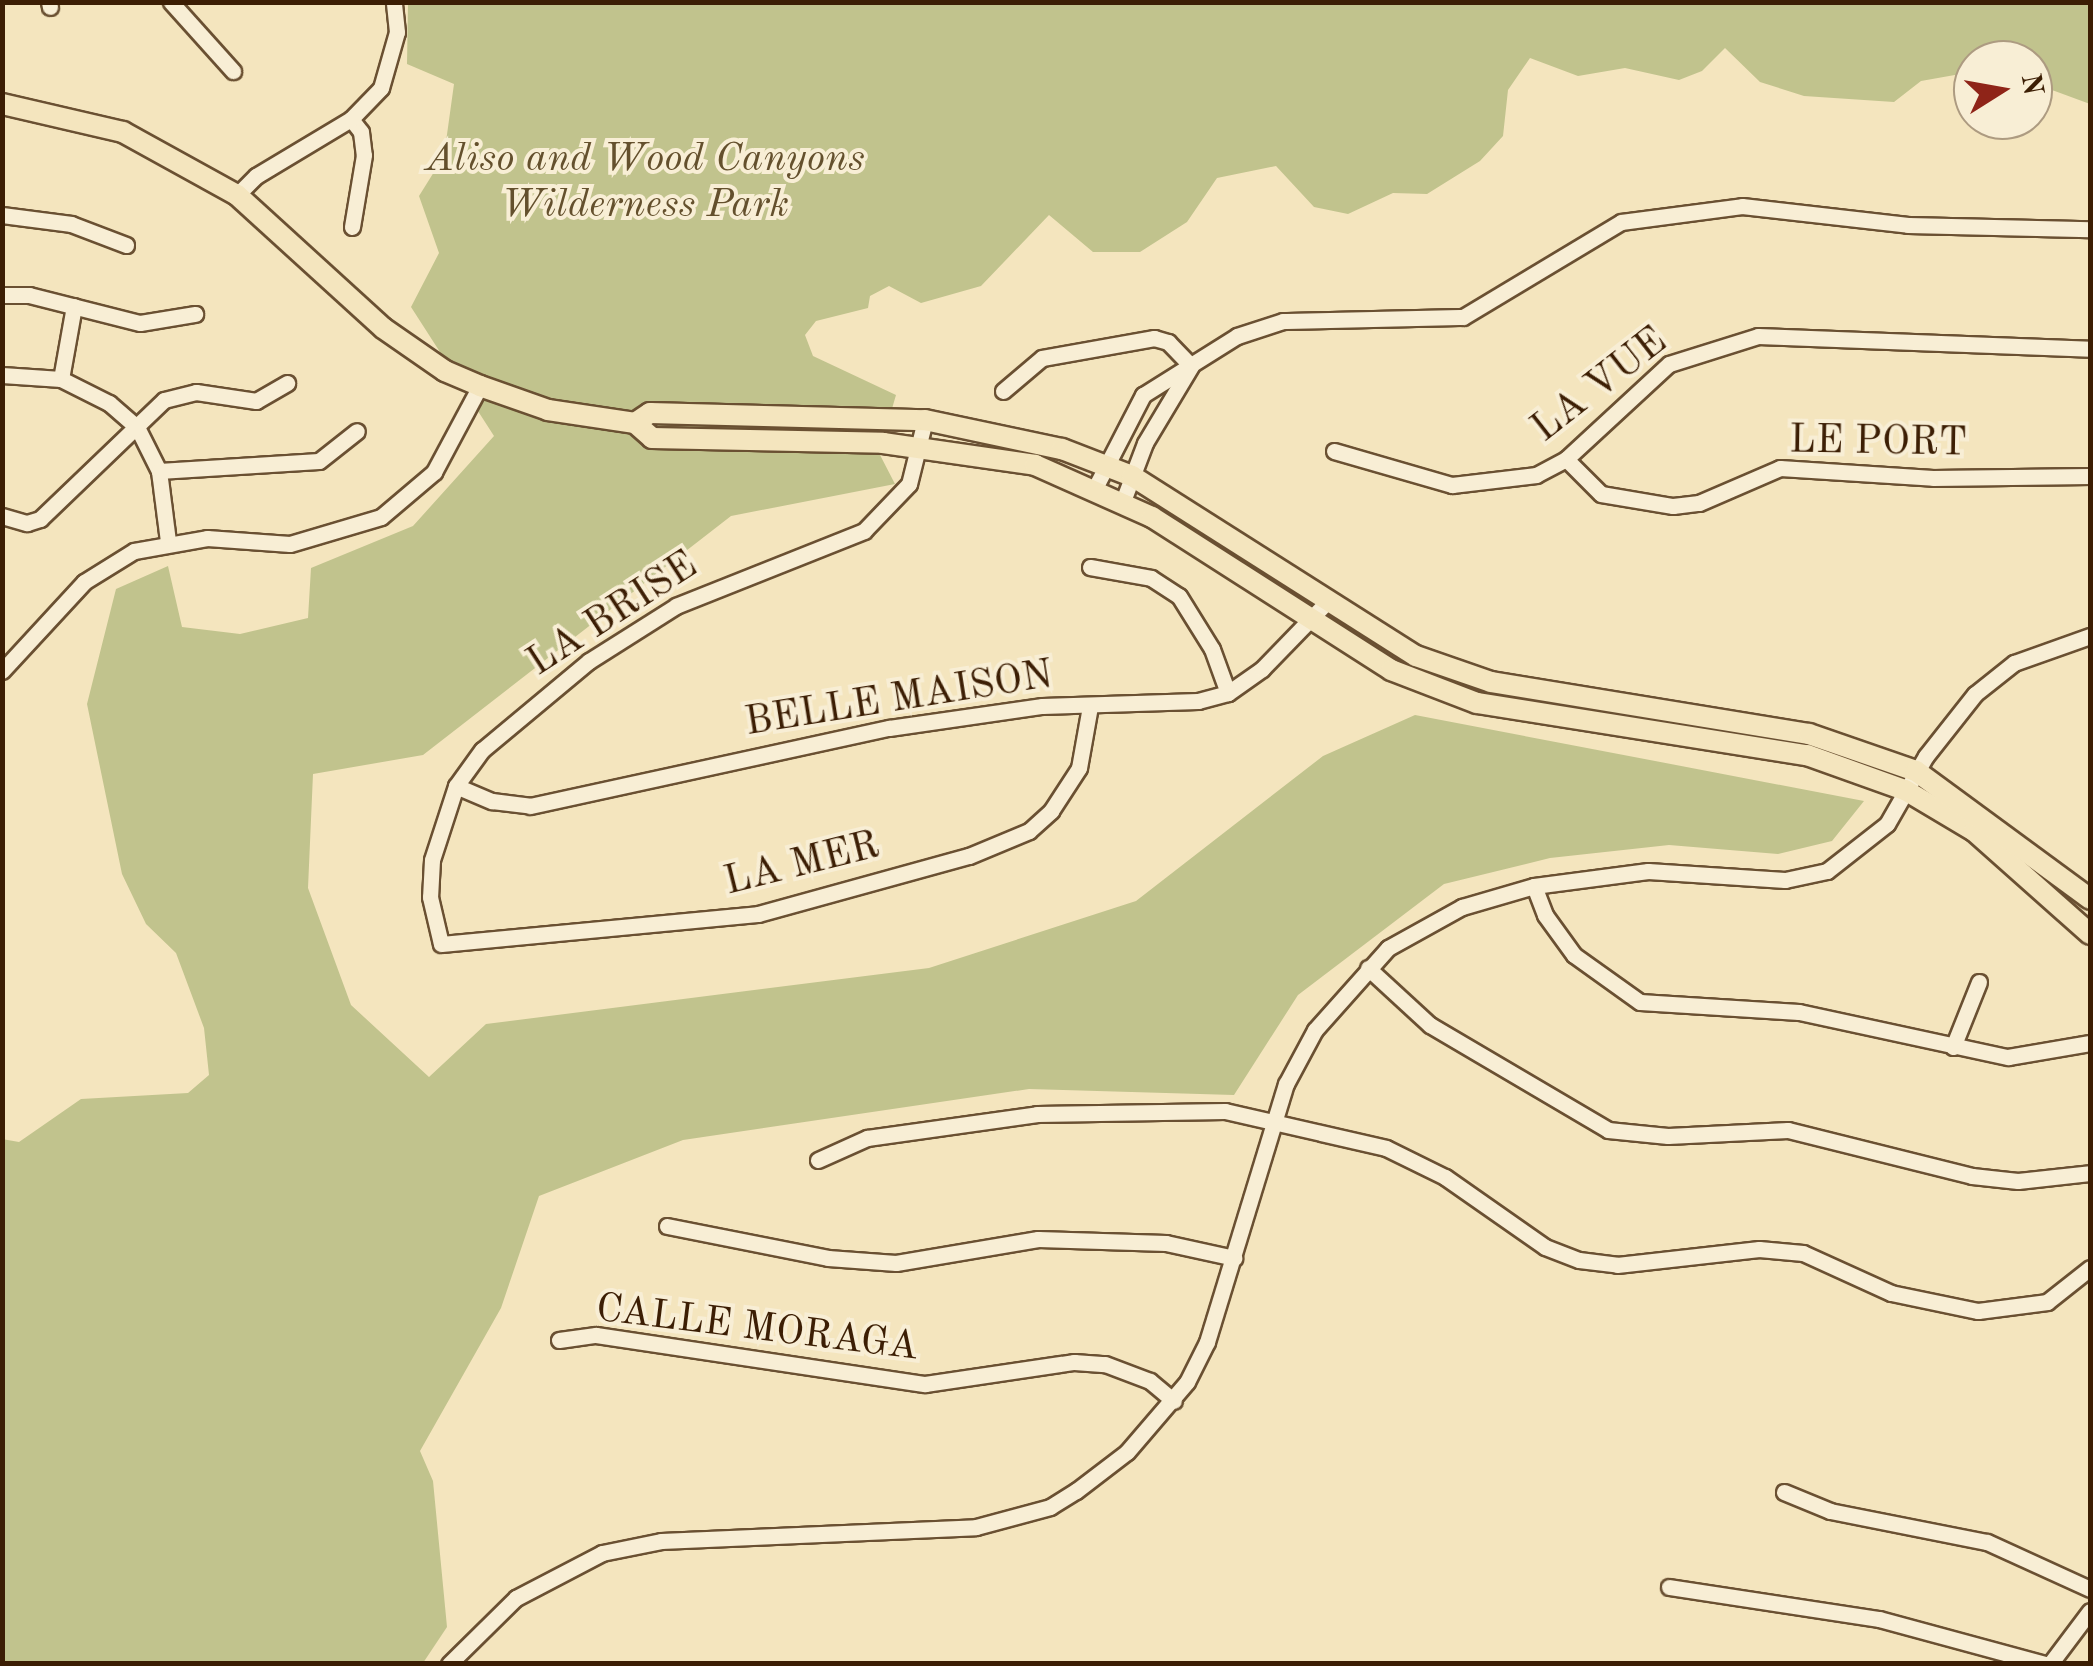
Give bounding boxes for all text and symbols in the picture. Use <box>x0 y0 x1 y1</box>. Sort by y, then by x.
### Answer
north arrow <box>1953 40 2053 140</box>
text: N <box>2015 71 2046 98</box>
park label: Aliso and Wood Canyons Wilderness Park <box>425 136 865 230</box>
street label: LA VUE <box>1523 318 1677 454</box>
street label: LE PORT <box>1789 417 1967 469</box>
street label: LA BRISE <box>519 542 707 688</box>
street label: BELLE MAISON <box>742 652 1056 748</box>
street label: LA MER <box>719 823 885 907</box>
street label: CALLE MORAGA <box>593 1285 921 1373</box>

